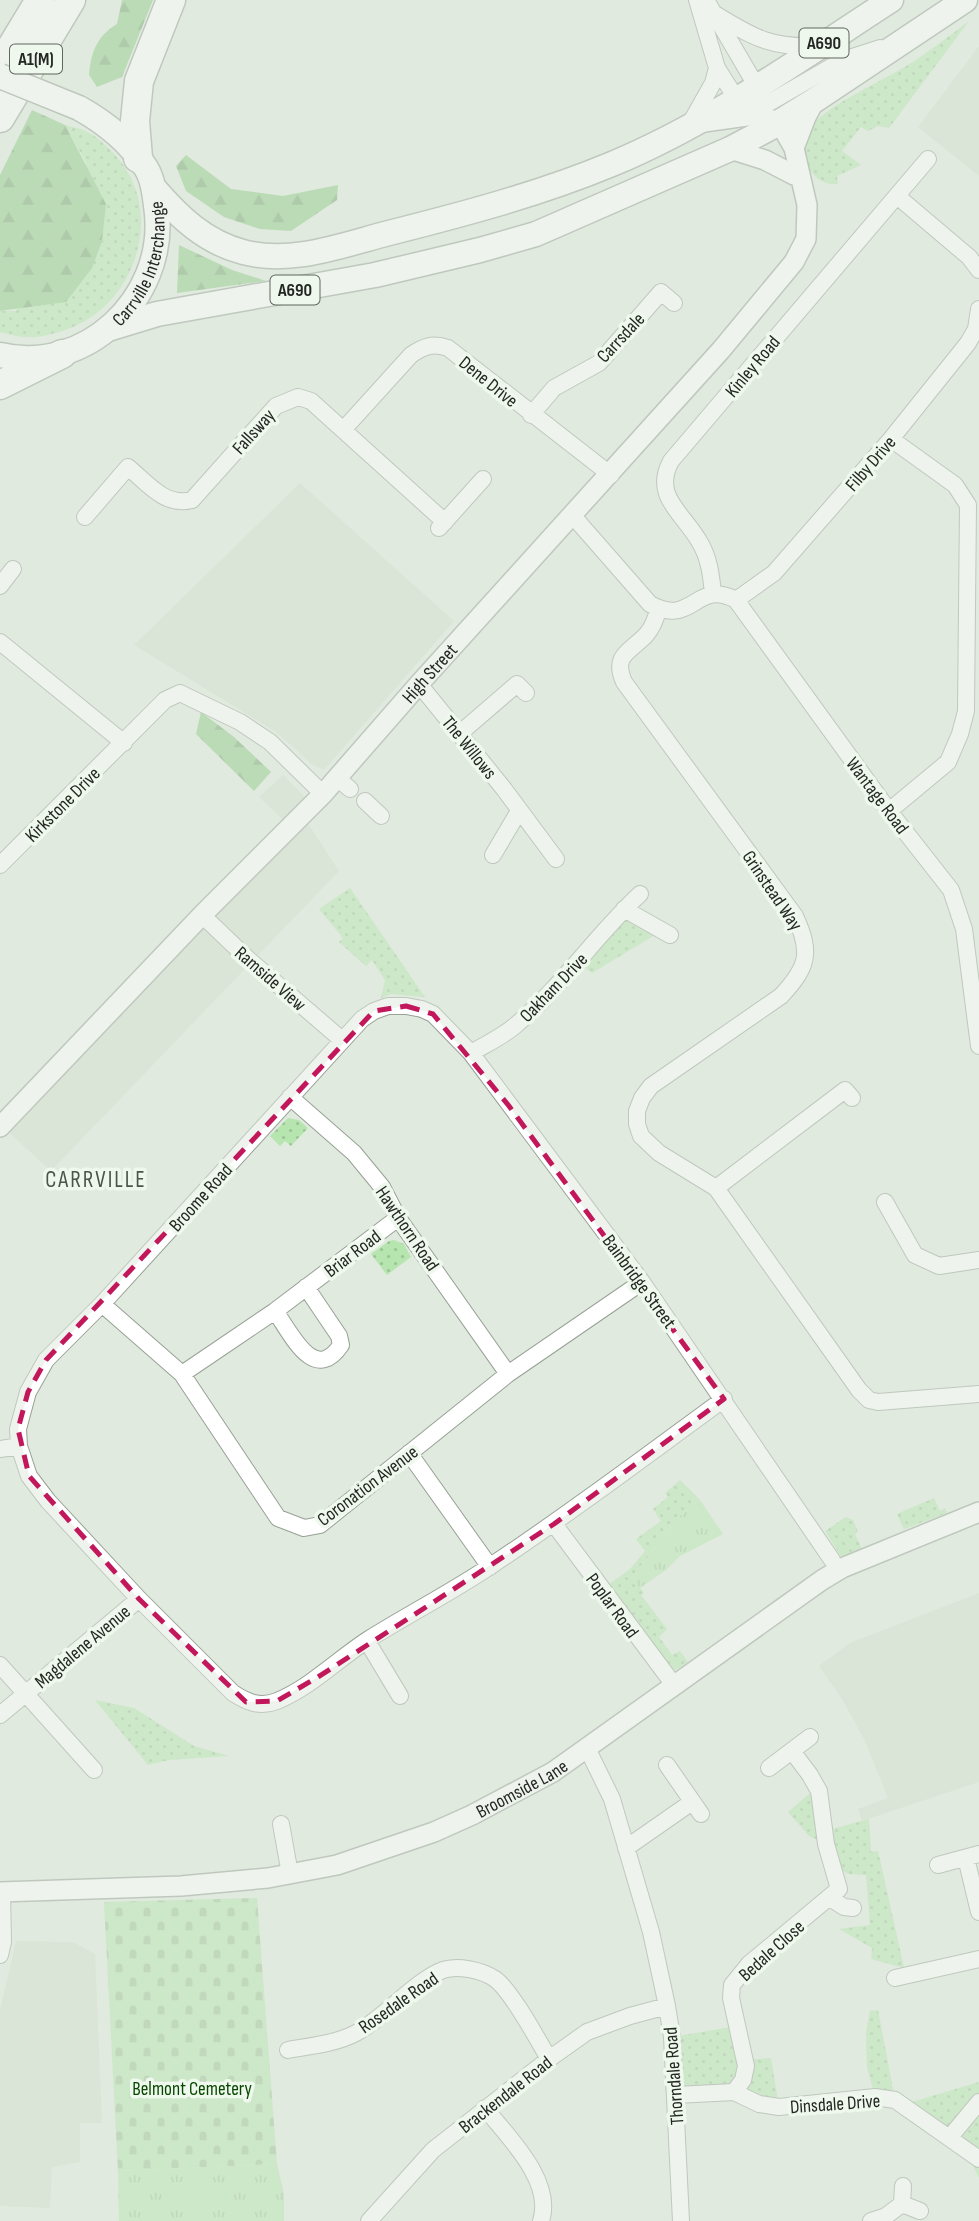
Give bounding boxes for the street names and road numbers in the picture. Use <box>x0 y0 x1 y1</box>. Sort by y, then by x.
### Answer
road number: A690 <box>800 28 848 58</box>
road number: A1(M) <box>10 44 62 74</box>
street label: Carrville Interchange <box>108 200 171 332</box>
road number: A690 <box>270 276 320 304</box>
street label: Carrsdale <box>592 308 650 368</box>
street label: Kinley Road <box>721 331 786 402</box>
street label: Dene Drive <box>454 352 522 413</box>
street label: Fallsway <box>228 404 281 459</box>
street label: Filby Drive <box>841 432 901 496</box>
street label: High Street <box>398 639 463 708</box>
street label: The Willows <box>436 712 501 784</box>
street label: Wantage Road <box>840 753 913 839</box>
street label: Kirkstone Drive <box>21 763 105 847</box>
street label: Grinstead Way <box>737 847 807 936</box>
street label: Ramside View <box>230 942 311 1017</box>
street label: Oakham Drive <box>515 949 593 1028</box>
street label: Broome Road <box>165 1159 238 1237</box>
street label: Hawthorn Road <box>370 1182 444 1276</box>
street label: Briar Road <box>320 1225 386 1283</box>
street label: Bainbridge Street <box>597 1230 681 1334</box>
street label: Coronation Avenue <box>313 1441 423 1532</box>
street label: Poplar Road <box>581 1569 643 1643</box>
street label: Magdalene Avenue <box>30 1600 135 1694</box>
street label: Broomside Lane <box>472 1755 573 1824</box>
street label: Bedale Close <box>734 1916 810 1987</box>
street label: Rosedale Road <box>355 1967 443 2039</box>
street label: Thorndale Road <box>660 2026 689 2126</box>
street label: Brackendale Road <box>455 2052 557 2139</box>
street label: Dinsdale Drive <box>789 2090 881 2119</box>

